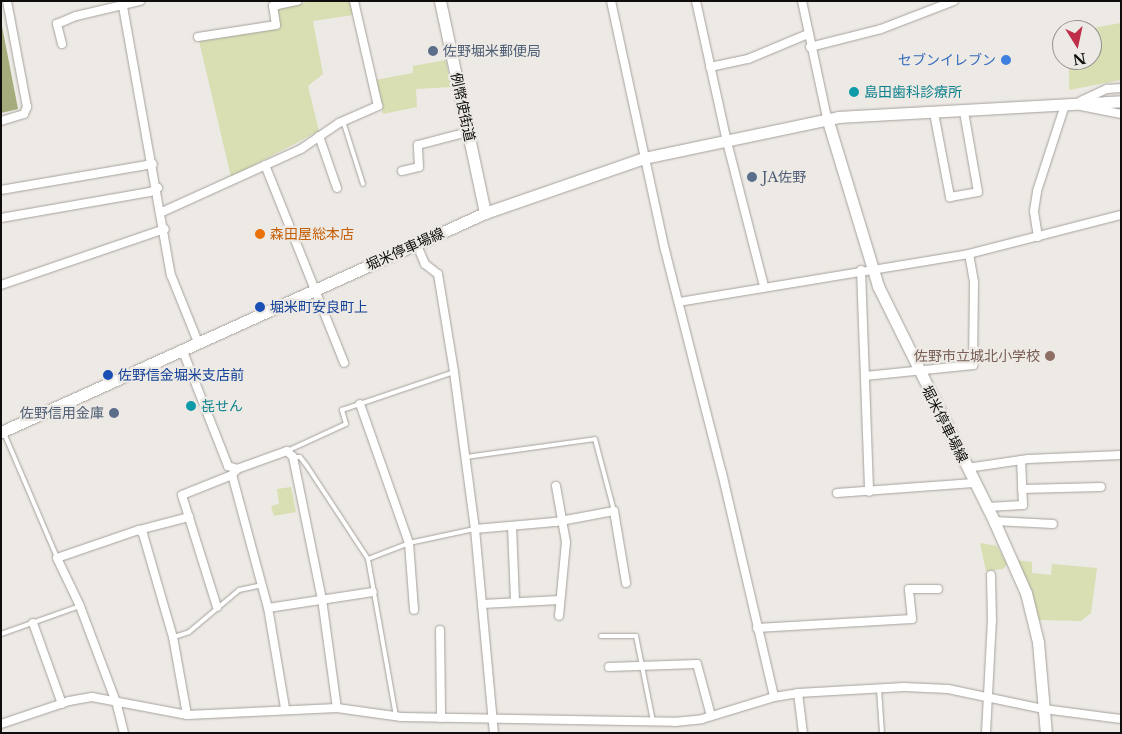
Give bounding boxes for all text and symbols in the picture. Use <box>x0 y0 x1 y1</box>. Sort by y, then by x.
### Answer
north arrow <box>1052 20 1102 70</box>
place label: 佐野堀米郵便局 <box>443 43 541 59</box>
marker: 佐野堀米郵便局 <box>427 45 439 57</box>
text: N <box>1071 49 1087 69</box>
place label: セブンイレブン <box>898 52 996 68</box>
marker: セブンイレブン <box>1000 54 1012 66</box>
street label: 例幣使街道 <box>448 71 478 143</box>
place label: 島田歯科診療所 <box>864 84 962 100</box>
marker: 島田歯科診療所 <box>848 86 860 98</box>
place label: JA佐野 <box>762 169 806 185</box>
marker: JA佐野 <box>746 171 758 183</box>
street label: 堀米停車場線 <box>363 224 447 274</box>
place label: 森田屋総本店 <box>270 226 354 242</box>
marker: 森田屋総本店 <box>254 228 266 240</box>
place label: 堀米町安良町上 <box>270 299 368 315</box>
marker: 堀米町安良町上 <box>254 301 266 313</box>
place label: 佐野市立城北小学校 <box>914 348 1040 364</box>
marker: 佐野市立城北小学校 <box>1044 350 1056 362</box>
place label: 佐野信金堀米支店前 <box>118 367 244 383</box>
marker: 佐野信金堀米支店前 <box>102 369 114 381</box>
street label: 堀米停車場線 <box>918 383 972 465</box>
place label: 㐂せん <box>201 398 243 414</box>
marker: 㐂せん <box>185 400 197 412</box>
place label: 佐野信用金庫 <box>20 405 104 421</box>
marker: 佐野信用金庫 <box>108 407 120 419</box>

